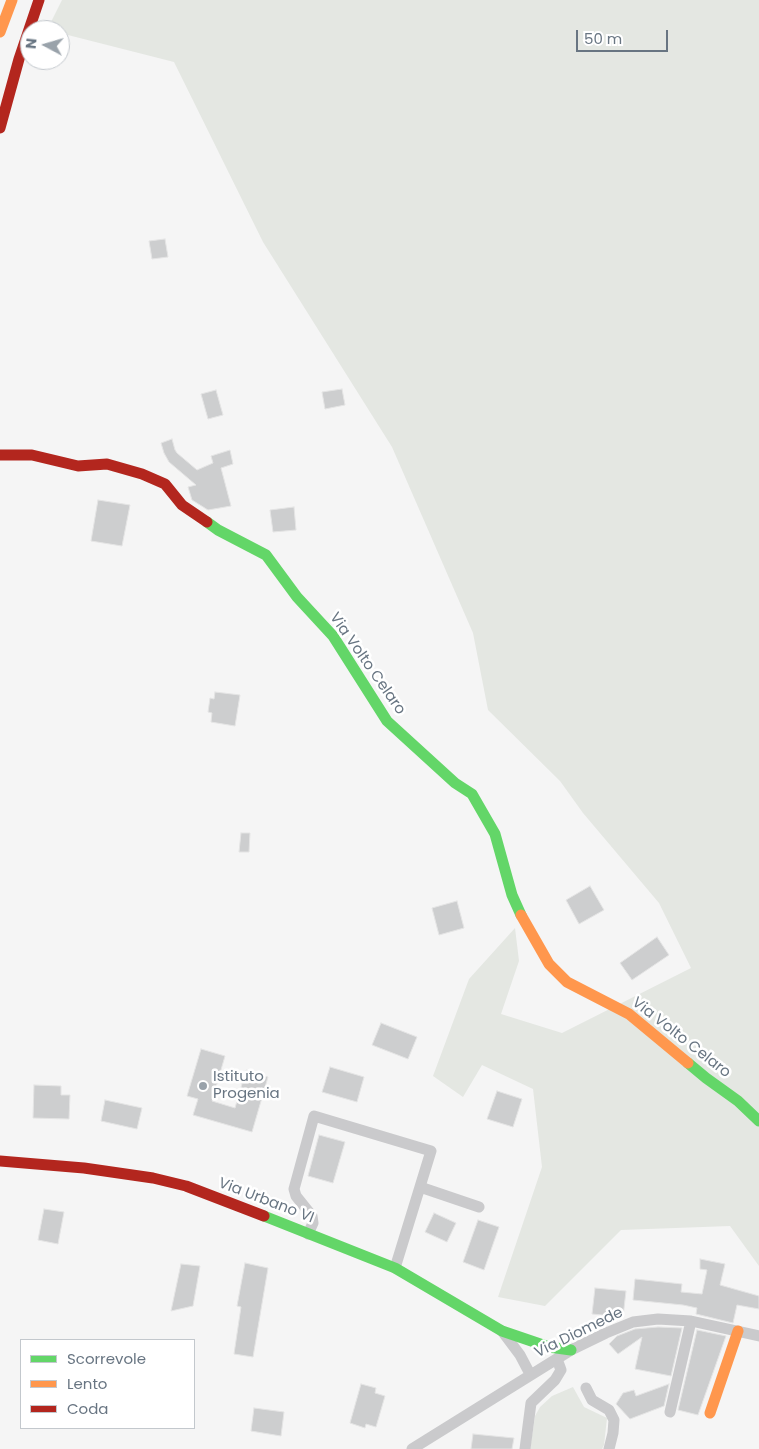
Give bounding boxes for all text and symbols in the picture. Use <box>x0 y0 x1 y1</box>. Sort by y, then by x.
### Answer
north arrow <box>20 20 70 70</box>
scale bar <box>579 20 672 52</box>
text: 50 m <box>584 28 622 49</box>
text: N <box>21 37 42 50</box>
street label: Via Volto Celaro <box>325 610 409 718</box>
street label: Via Volto Celaro <box>628 994 734 1082</box>
place label: Istituto Progenia <box>213 1068 280 1103</box>
marker: Istituto Progenia <box>197 1080 209 1092</box>
street label: Via Urbano VI <box>216 1174 316 1228</box>
street label: Via Diomede <box>532 1304 626 1362</box>
legend <box>20 1339 195 1429</box>
text: Scorrevole <box>67 1348 146 1369</box>
text: Lento <box>67 1373 107 1394</box>
text: Coda <box>67 1398 108 1419</box>

